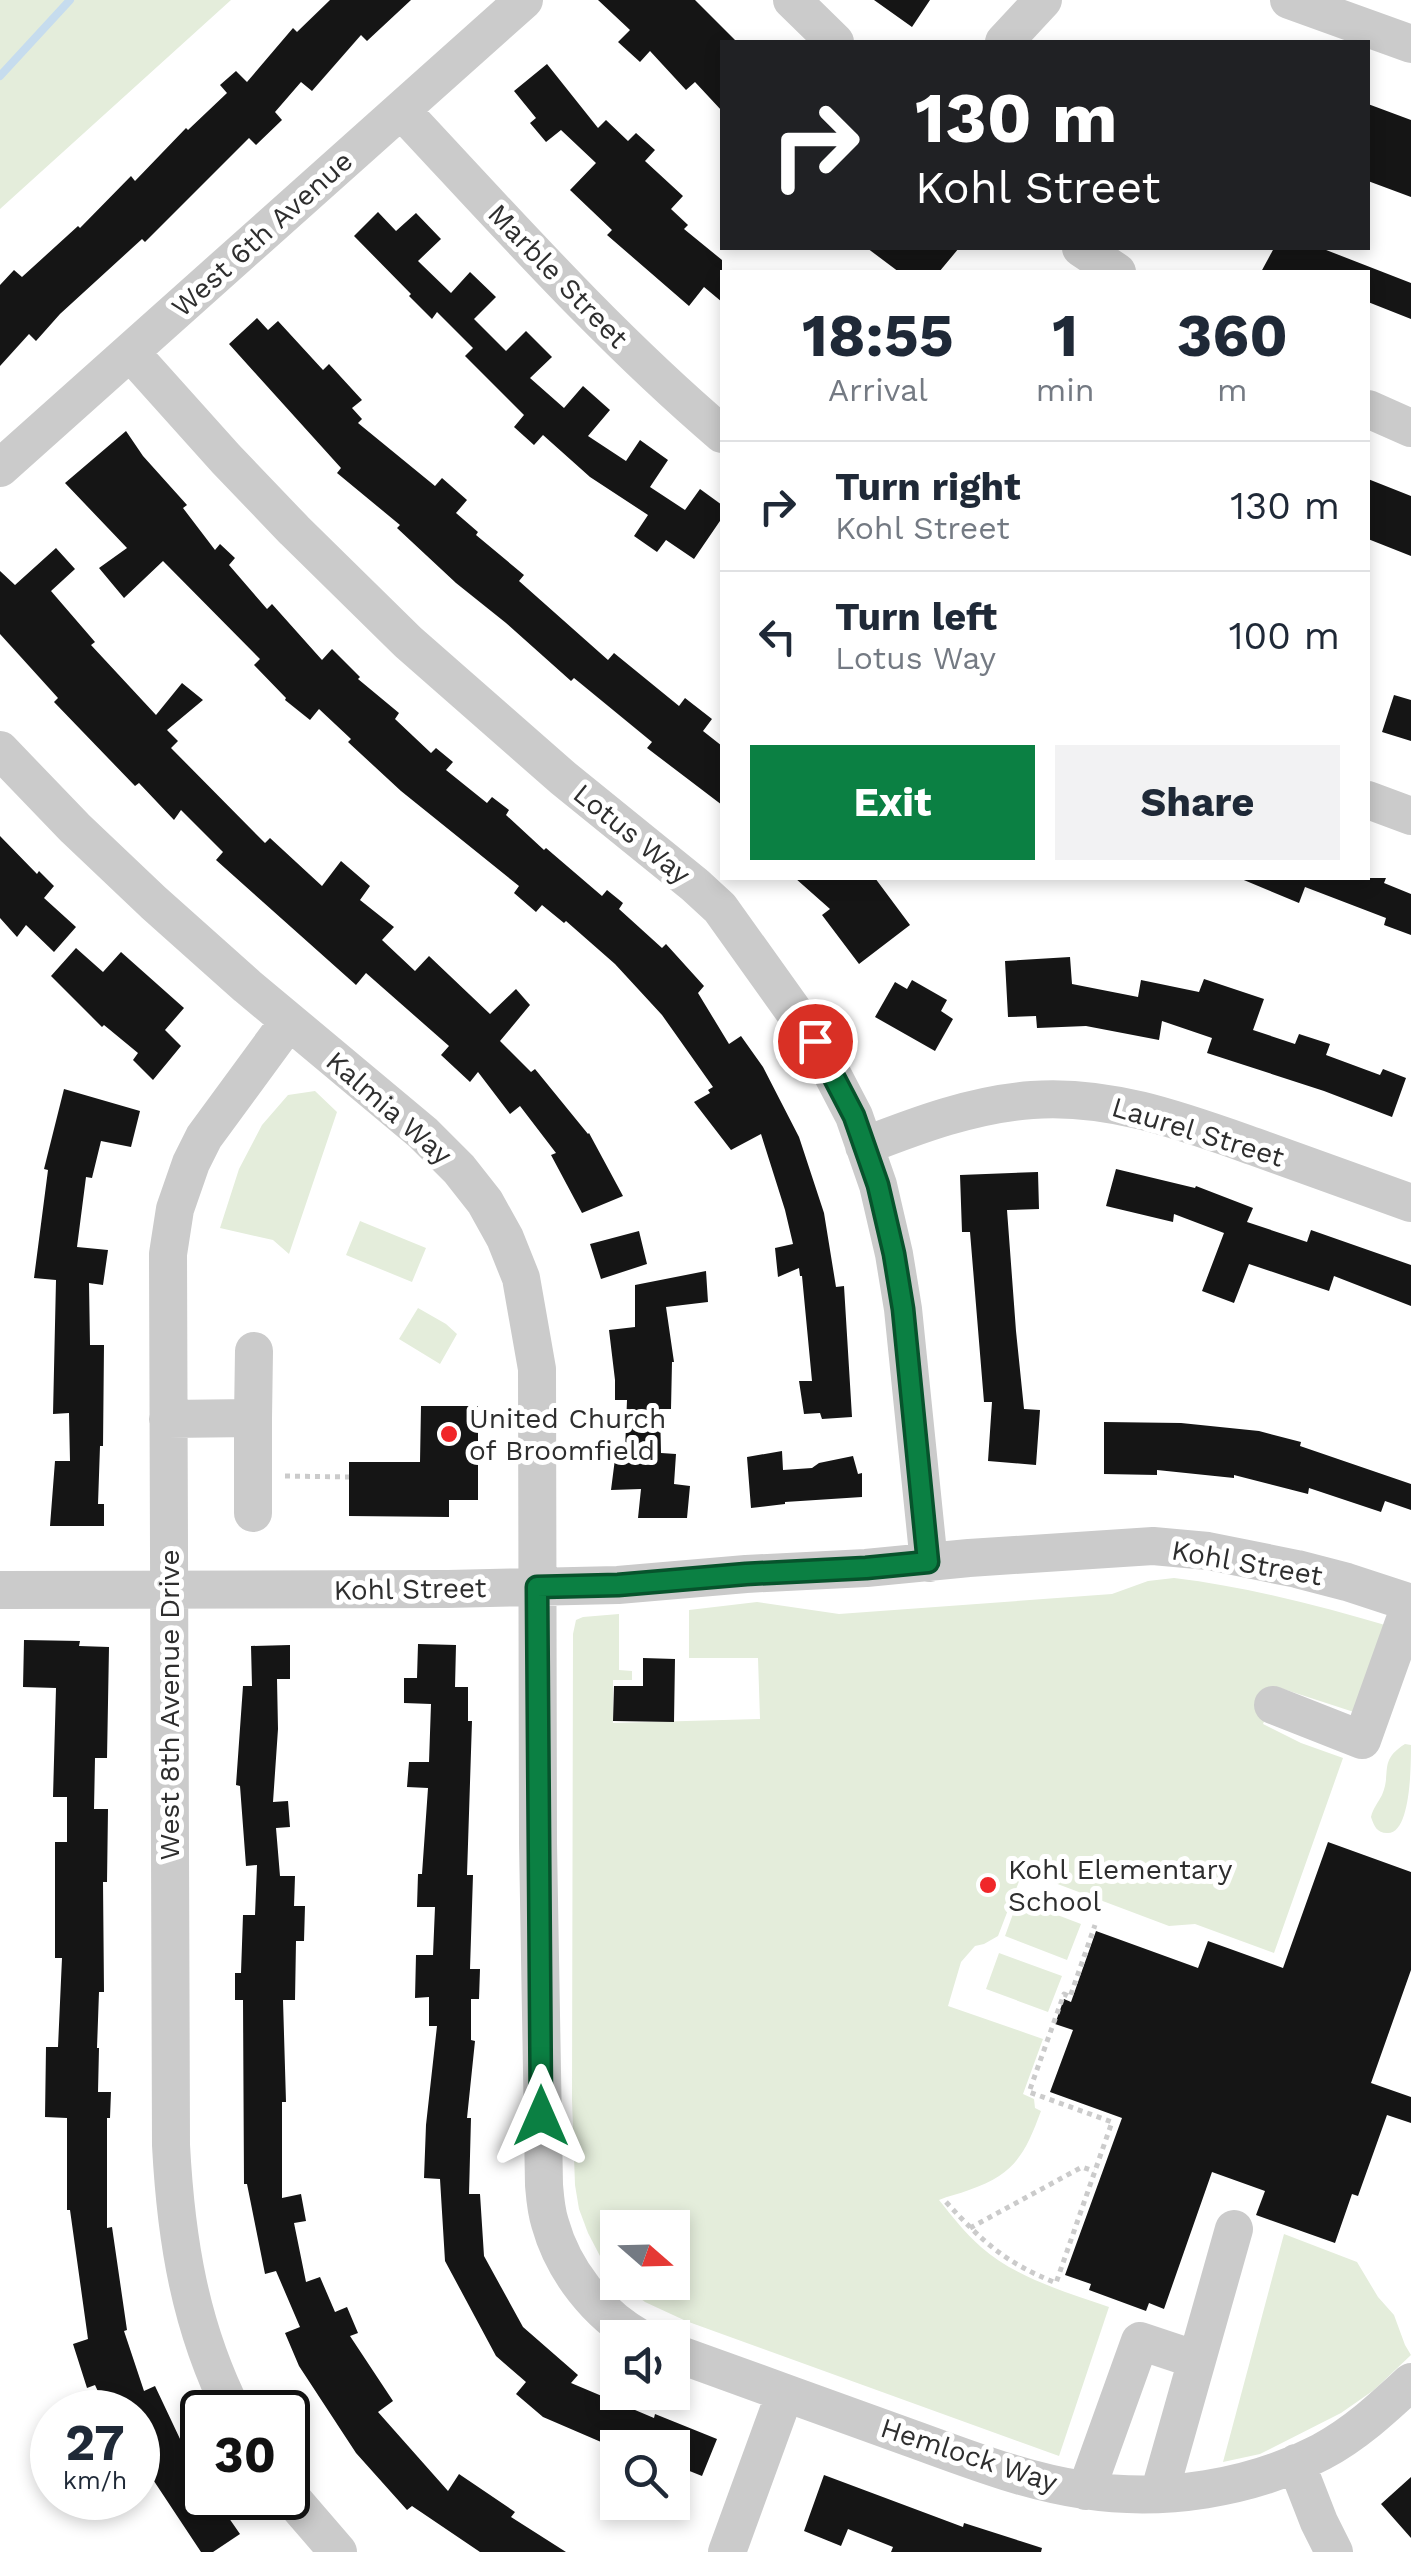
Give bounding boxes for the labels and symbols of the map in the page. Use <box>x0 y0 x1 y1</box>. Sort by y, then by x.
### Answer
street label: West 6th Avenue <box>165 144 359 324</box>
street label: Marble Street <box>481 197 635 355</box>
street label: Lotus Way <box>567 777 698 891</box>
pin <box>773 999 858 1084</box>
street label: Kalmia Way <box>319 1044 459 1172</box>
street label: Laurel Street <box>1108 1090 1288 1174</box>
place label: United Church of Broomfield <box>469 1402 666 1467</box>
marker: United Church of Broomfield <box>438 1423 460 1445</box>
street label: Kohl Street <box>1169 1533 1325 1593</box>
street label: West 8th Avenue Drive <box>153 1549 186 1861</box>
street label: Kohl Street <box>333 1571 487 1607</box>
place label: Kohl Elementary School <box>1008 1853 1233 1918</box>
marker: Kohl Elementary School <box>977 1874 999 1896</box>
position arrow <box>489 2064 593 2168</box>
north arrow <box>600 2210 690 2300</box>
speed limit sign: 30 <box>180 2390 310 2520</box>
street label: Hemlock Way <box>877 2411 1062 2499</box>

